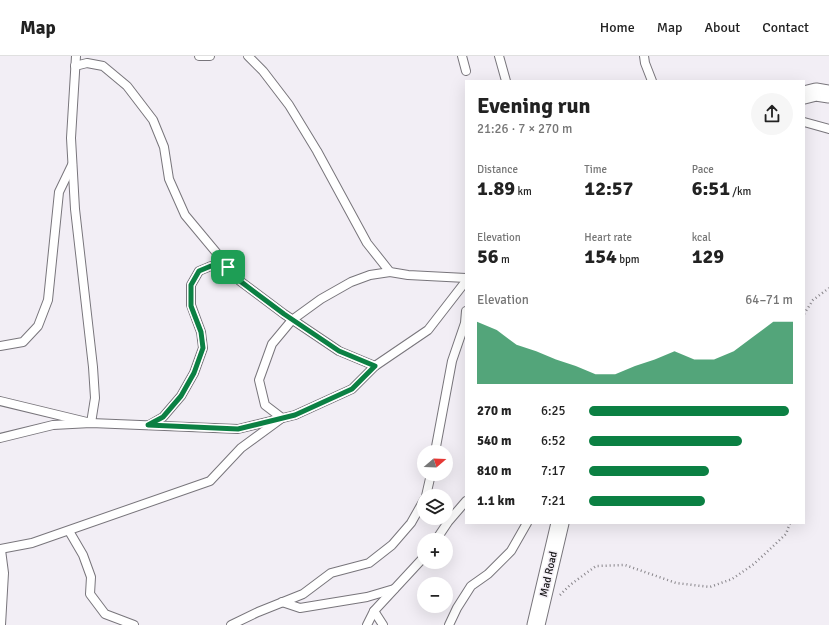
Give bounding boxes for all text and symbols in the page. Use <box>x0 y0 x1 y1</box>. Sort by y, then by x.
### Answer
text: Map <box>20 16 56 40</box>
text: Home <box>600 19 635 36</box>
text: Map <box>657 19 682 36</box>
text: About <box>704 19 740 36</box>
text: Contact <box>762 19 809 36</box>
text: Evening run <box>477 92 591 119</box>
button: share <box>751 93 793 135</box>
text: 21:26 · 7 × 270 m <box>477 121 572 137</box>
text: Distance <box>477 163 518 176</box>
text: Time <box>584 163 607 176</box>
text: Pace <box>692 163 714 176</box>
text: 1.89 <box>477 176 515 201</box>
text: 12:57 <box>584 176 633 201</box>
text: 6:51 <box>692 176 730 201</box>
text: km <box>515 185 532 198</box>
text: /km <box>730 185 751 198</box>
text: Elevation <box>477 231 521 244</box>
text: Heart rate <box>584 231 632 244</box>
text: kcal <box>692 231 711 244</box>
text: 56 <box>477 244 499 269</box>
text: 154 <box>584 244 617 269</box>
text: 129 <box>692 244 724 269</box>
pin <box>211 250 245 284</box>
text: m <box>499 253 510 266</box>
text: bpm <box>617 253 640 266</box>
icon: arrive <box>217 256 239 278</box>
text: Elevation <box>477 292 529 308</box>
text: 64–71 m <box>745 292 793 308</box>
text: 270 m <box>477 403 511 419</box>
text: 6:25 <box>541 403 566 419</box>
text: 540 m <box>477 433 511 449</box>
text: 6:52 <box>541 433 566 449</box>
north arrow <box>417 445 453 481</box>
map controls <box>417 445 453 613</box>
text: 810 m <box>477 463 511 479</box>
text: 7:17 <box>541 463 566 479</box>
button: layers <box>417 489 453 525</box>
text: 1.1 km <box>477 493 515 509</box>
text: 7:21 <box>541 493 566 509</box>
button: + <box>417 533 453 569</box>
street label: Mad Road <box>537 550 560 598</box>
button: − <box>417 577 453 613</box>

